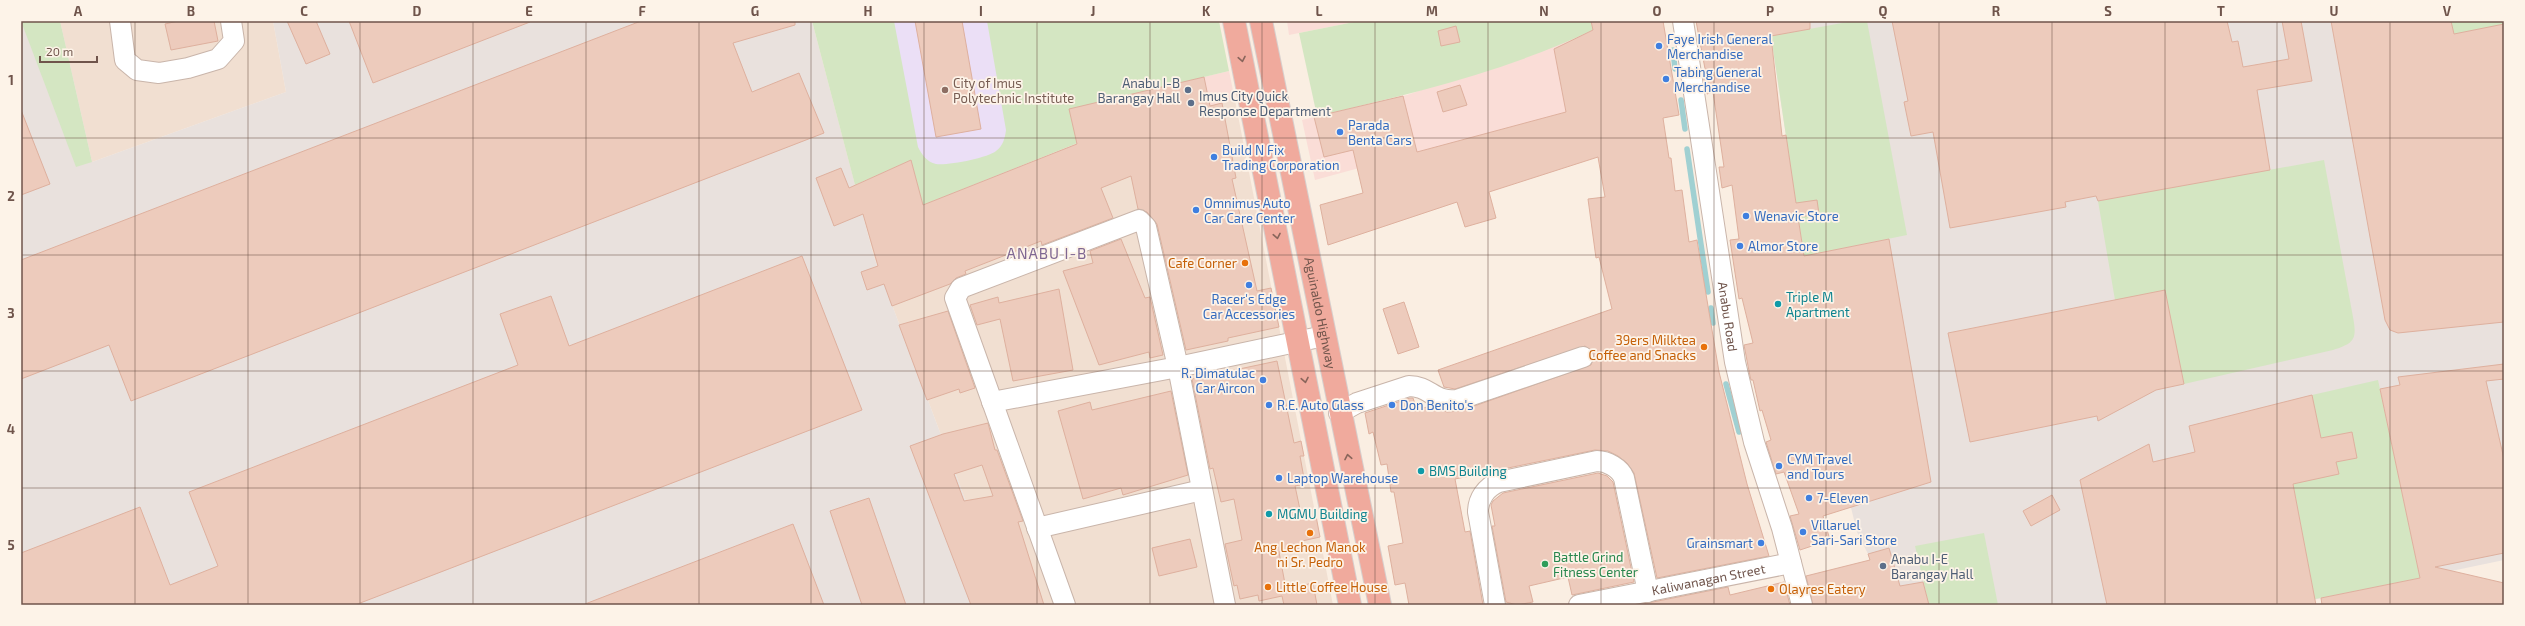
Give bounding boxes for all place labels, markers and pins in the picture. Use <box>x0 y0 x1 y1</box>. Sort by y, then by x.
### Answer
place label: Faye Irish General Merchandise <box>1667 31 1772 62</box>
marker: Faye Irish General Merchandise <box>1654 41 1664 51</box>
place label: Tabing General Merchandise <box>1674 64 1762 95</box>
marker: Tabing General Merchandise <box>1661 74 1671 84</box>
place label: City of Imus Polytechnic Institute <box>953 75 1074 106</box>
place label: Anabu I-B Barangay Hall <box>1098 75 1180 106</box>
marker: City of Imus Polytechnic Institute <box>940 85 950 95</box>
marker: Anabu I-B Barangay Hall <box>1183 85 1193 95</box>
place label: Imus City Quick Response Department <box>1199 88 1331 119</box>
marker: Imus City Quick Response Department <box>1186 98 1196 108</box>
place label: Parada Benta Cars <box>1348 117 1412 148</box>
marker: Parada Benta Cars <box>1335 127 1345 137</box>
place label: Build N Fix Trading Corporation <box>1222 142 1339 173</box>
marker: Build N Fix Trading Corporation <box>1209 152 1219 162</box>
place label: Omnimus Auto Car Care Center <box>1204 195 1295 226</box>
marker: Omnimus Auto Car Care Center <box>1191 205 1201 215</box>
place label: Wenavic Store <box>1754 208 1839 224</box>
marker: Wenavic Store <box>1741 211 1751 221</box>
place label: Almor Store <box>1748 238 1818 254</box>
marker: Almor Store <box>1735 241 1745 251</box>
place label: Cafe Corner <box>1168 255 1237 271</box>
marker: Cafe Corner <box>1240 258 1250 268</box>
marker: Racer's Edge Car Accessories <box>1244 280 1254 290</box>
place label: Triple M Apartment <box>1786 289 1850 320</box>
place label: Racer's Edge Car Accessories <box>1203 291 1295 322</box>
marker: Triple M Apartment <box>1773 299 1783 309</box>
place label: 39ers Milktea Coffee and Snacks <box>1589 332 1696 363</box>
marker: 39ers Milktea Coffee and Snacks <box>1699 342 1709 352</box>
place label: R. Dimatulac Car Aircon <box>1181 365 1255 396</box>
marker: R. Dimatulac Car Aircon <box>1258 375 1268 385</box>
place label: R.E. Auto Glass <box>1277 397 1364 413</box>
place label: Don Benito's <box>1400 397 1474 413</box>
marker: R.E. Auto Glass <box>1264 400 1274 410</box>
marker: Don Benito's <box>1387 400 1397 410</box>
place label: CYM Travel and Tours <box>1787 451 1852 482</box>
marker: CYM Travel and Tours <box>1774 461 1784 471</box>
place label: BMS Building <box>1429 463 1507 479</box>
marker: BMS Building <box>1416 466 1426 476</box>
place label: Laptop Warehouse <box>1287 470 1398 486</box>
marker: Laptop Warehouse <box>1274 473 1284 483</box>
place label: 7-Eleven <box>1817 490 1869 506</box>
marker: 7-Eleven <box>1804 493 1814 503</box>
place label: MGMU Building <box>1277 506 1368 522</box>
marker: MGMU Building <box>1264 509 1274 519</box>
place label: Villaruel Sari-Sari Store <box>1811 517 1897 548</box>
marker: Villaruel Sari-Sari Store <box>1798 527 1808 537</box>
marker: Ang Lechon Manok ni Sr. Pedro <box>1305 528 1315 538</box>
place label: Grainsmart <box>1686 535 1753 551</box>
marker: Grainsmart <box>1756 538 1766 548</box>
place label: Ang Lechon Manok ni Sr. Pedro <box>1254 539 1366 570</box>
place label: Battle Grind Fitness Center <box>1553 549 1638 580</box>
place label: Anabu I-E Barangay Hall <box>1891 551 1974 582</box>
marker: Battle Grind Fitness Center <box>1540 559 1550 569</box>
marker: Anabu I-E Barangay Hall <box>1878 561 1888 571</box>
place label: Little Coffee House <box>1276 579 1387 595</box>
place label: Olayres Eatery <box>1779 581 1866 597</box>
marker: Little Coffee House <box>1263 582 1273 592</box>
marker: Olayres Eatery <box>1766 584 1776 594</box>

